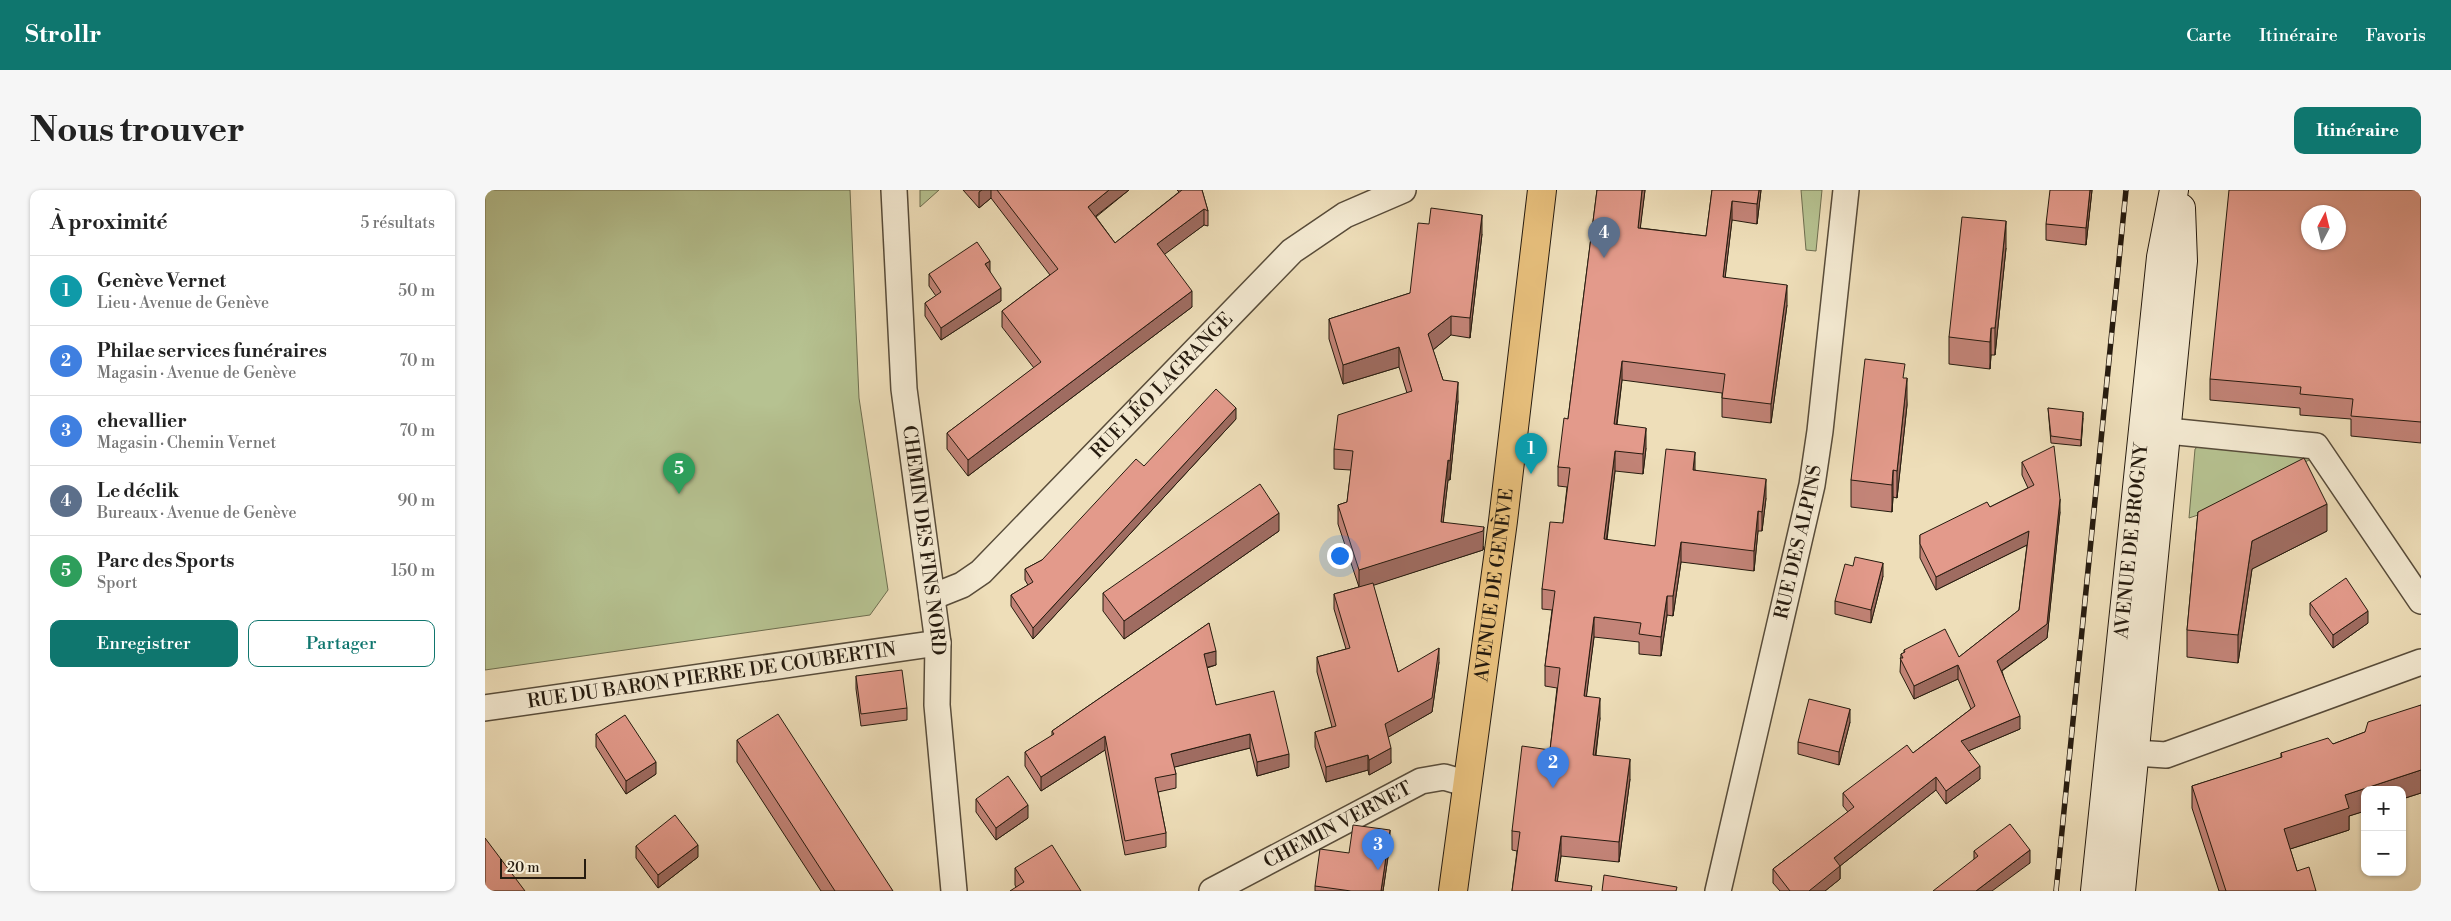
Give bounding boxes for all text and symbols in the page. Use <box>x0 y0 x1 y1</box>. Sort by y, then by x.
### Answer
text: Strollr <box>25 20 101 50</box>
text: Carte <box>2186 24 2231 47</box>
text: Itinéraire <box>2259 24 2338 47</box>
text: Favoris <box>2366 24 2426 47</box>
button: Itinéraire <box>2294 107 2421 154</box>
text: Nous trouver <box>30 109 245 152</box>
north arrow <box>2301 205 2346 250</box>
text: À proximité <box>50 210 167 236</box>
text: 5 résultats <box>360 213 435 233</box>
pin: 4 <box>1588 217 1620 258</box>
text: Genève Vernet <box>97 269 226 293</box>
text: 1 <box>62 281 70 301</box>
text: 50 m <box>398 281 435 301</box>
text: Lieu · Avenue de Genève <box>97 293 269 313</box>
street label: RUE LÉO LAGRANGE <box>1085 307 1238 464</box>
text: Philae services funéraires <box>97 339 327 363</box>
text: 2 <box>61 351 71 371</box>
text: 70 m <box>399 351 435 371</box>
text: Magasin · Avenue de Genève <box>97 363 296 383</box>
text: chevallier <box>97 409 187 433</box>
text: 3 <box>61 421 71 441</box>
text: 70 m <box>399 421 435 441</box>
street label: CHEMIN DES FINS NORD <box>897 424 950 656</box>
text: Magasin · Chemin Vernet <box>97 433 276 453</box>
pin: 1 <box>1515 433 1547 474</box>
street label: AVENUE DE BROGNY <box>2109 440 2154 641</box>
pin: 5 <box>663 453 695 494</box>
street label: RUE DES ALPINS <box>1769 463 1827 622</box>
text: Le déclik <box>97 479 179 503</box>
street label: AVENUE DE GENÈVE <box>1469 487 1519 684</box>
text: 4 <box>61 491 71 511</box>
text: 90 m <box>397 491 435 511</box>
text: Bureaux · Avenue de Genève <box>97 503 297 523</box>
your location <box>1327 543 1353 569</box>
text: Parc des Sports <box>97 549 235 573</box>
text: 5 <box>61 561 71 581</box>
text: 150 m <box>391 561 435 581</box>
text: Sport <box>97 573 137 593</box>
button: Enregistrer <box>50 620 238 667</box>
button: Partager <box>248 620 435 667</box>
street label: RUE DU BARON PIERRE DE COUBERTIN <box>526 637 898 714</box>
pin: 2 <box>1537 747 1569 788</box>
street label: CHEMIN VERNET <box>1259 776 1416 874</box>
map controls <box>2361 786 2406 876</box>
button: + <box>2361 786 2406 831</box>
pin: 3 <box>1362 829 1394 870</box>
button: − <box>2361 831 2406 876</box>
scale bar <box>500 856 586 879</box>
text: 20 m <box>507 859 539 877</box>

